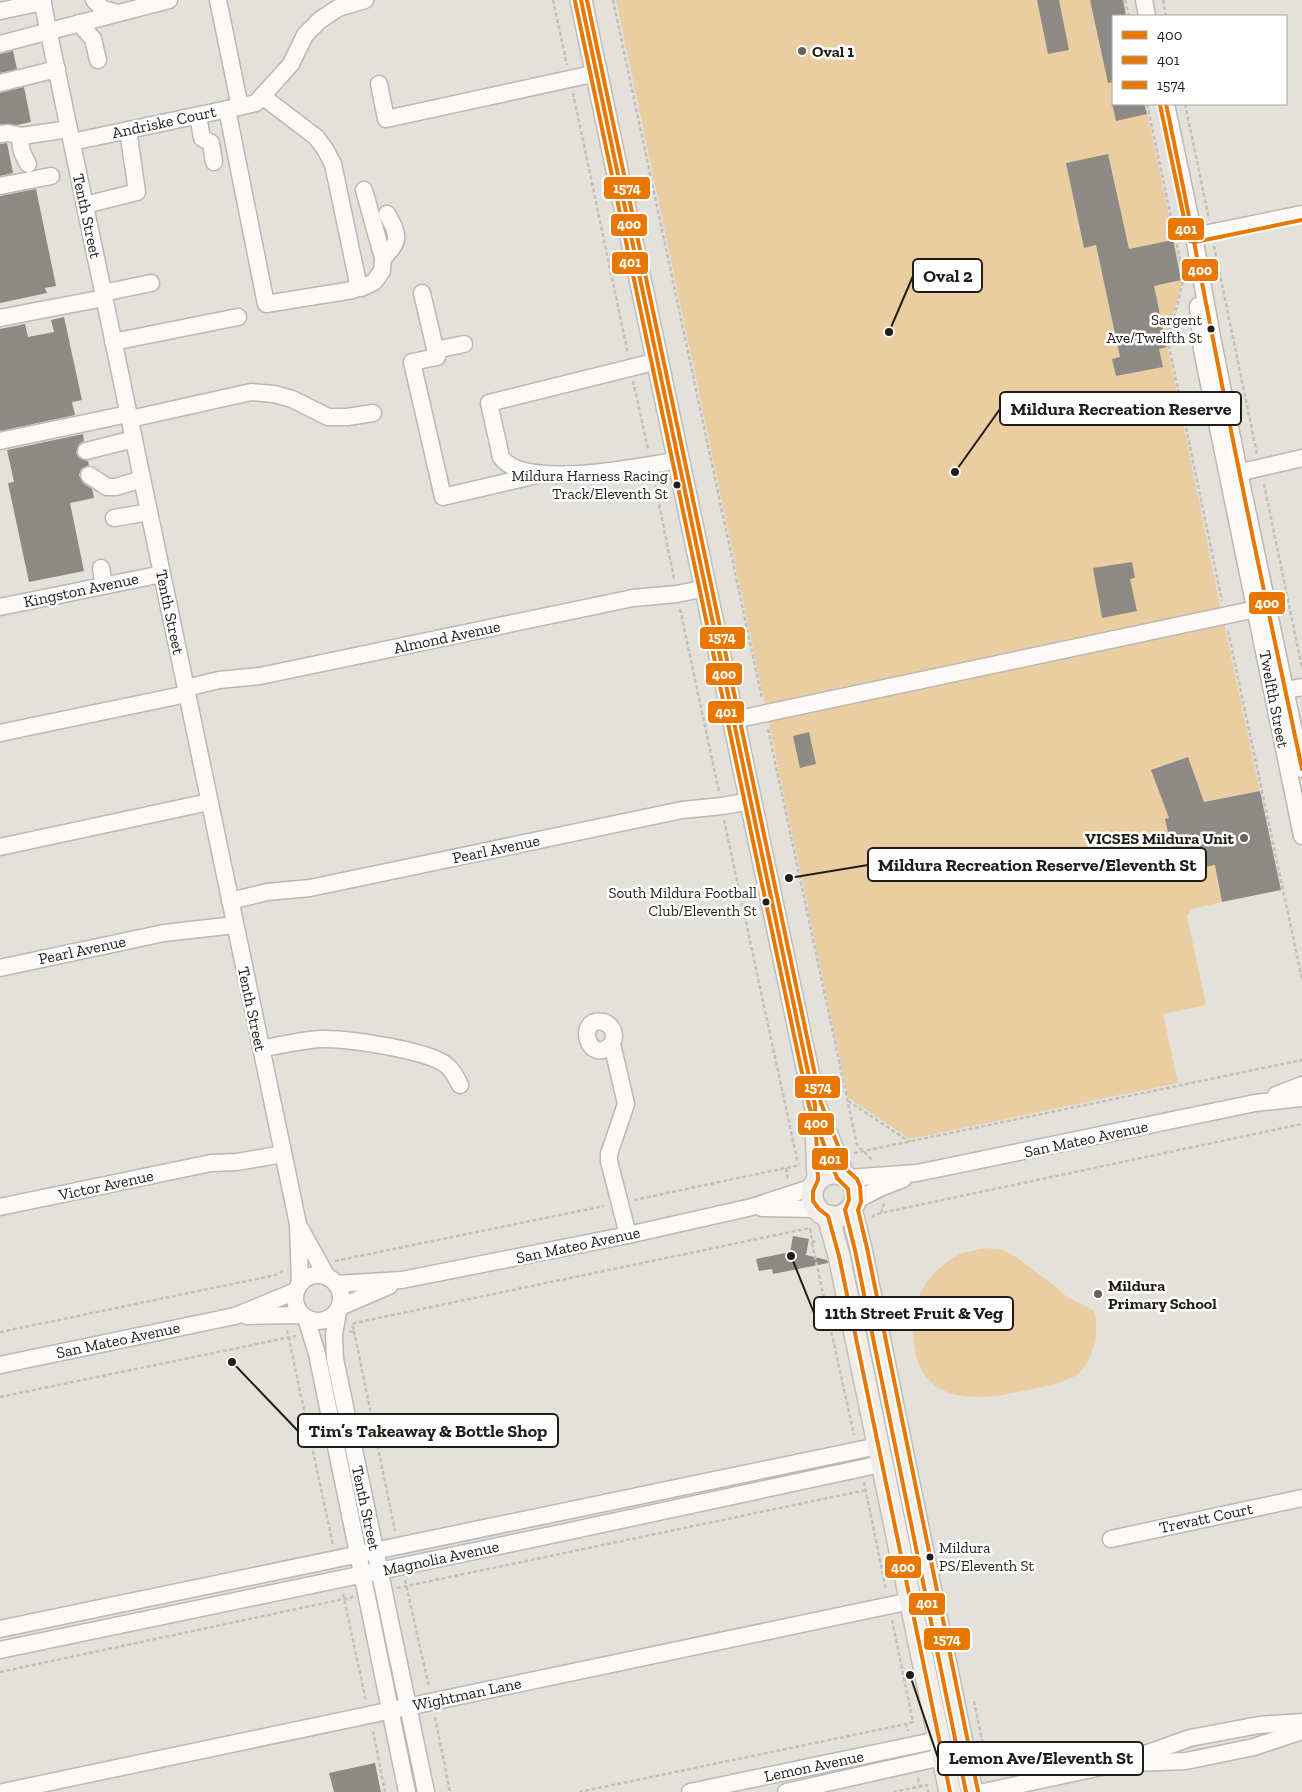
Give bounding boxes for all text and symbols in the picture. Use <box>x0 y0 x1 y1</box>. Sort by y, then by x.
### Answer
legend <box>1112 15 1287 105</box>
text: 400 <box>1157 26 1182 44</box>
place label: Oval 1 <box>812 42 854 61</box>
marker: Oval 1 <box>796 45 808 57</box>
text: 401 <box>1157 51 1180 69</box>
text: 1574 <box>1157 76 1185 94</box>
street label: Andriske Court <box>110 102 218 142</box>
street label: Tenth Street <box>69 172 105 260</box>
line badge: 1574 <box>603 176 651 200</box>
text: 1574 <box>613 180 641 197</box>
line badge: 400 <box>610 213 648 237</box>
text: 400 <box>617 216 641 233</box>
line badge: 401 <box>1167 217 1205 241</box>
text: 401 <box>1175 221 1197 238</box>
line badge: 401 <box>611 251 649 275</box>
text: 401 <box>619 254 641 271</box>
line badge: 400 <box>1181 258 1219 282</box>
callout: Oval 2 <box>913 259 982 292</box>
text: 400 <box>1188 262 1212 279</box>
text: Oval 2 <box>923 265 973 287</box>
place label: Sargent Ave/Twelfth St <box>1106 311 1202 347</box>
marker: Sargent Ave/Twelfth St <box>1206 324 1216 334</box>
callout: Mildura Recreation Reserve <box>1000 392 1241 425</box>
text: Mildura Recreation Reserve <box>1011 398 1232 420</box>
place label: Mildura Harness Racing Track/Eleventh St <box>512 467 668 503</box>
marker: Mildura Harness Racing Track/Eleventh St <box>672 480 682 490</box>
street label: Tenth Street <box>152 568 188 656</box>
street label: Kingston Avenue <box>22 569 140 611</box>
line badge: 400 <box>1248 591 1286 615</box>
text: 400 <box>1255 595 1279 612</box>
street label: Almond Avenue <box>392 616 502 658</box>
line badge: 1574 <box>699 626 746 650</box>
text: 1574 <box>708 629 736 646</box>
street label: Twelfth Street <box>1255 649 1293 750</box>
line badge: 400 <box>705 662 743 686</box>
text: 400 <box>712 666 736 683</box>
line badge: 401 <box>707 700 745 724</box>
text: 401 <box>715 704 737 721</box>
place label: VICSES Mildura Unit <box>1085 829 1235 848</box>
street label: Pearl Avenue <box>451 830 541 868</box>
marker: VICSES Mildura Unit <box>1238 832 1250 844</box>
callout: Mildura Recreation Reserve/Eleventh St <box>868 848 1206 881</box>
text: Mildura Recreation Reserve/Eleventh St <box>878 854 1197 876</box>
place label: South Mildura Football Club/Eleventh St <box>608 884 757 920</box>
marker: South Mildura Football Club/Eleventh St <box>761 897 771 907</box>
street label: Pearl Avenue <box>37 931 127 969</box>
street label: Tenth Street <box>234 965 270 1053</box>
line badge: 1574 <box>794 1075 841 1099</box>
text: 1574 <box>804 1079 832 1096</box>
line badge: 400 <box>797 1112 835 1136</box>
text: 400 <box>804 1115 828 1132</box>
street label: San Mateo Avenue <box>1022 1117 1150 1161</box>
line badge: 401 <box>811 1147 849 1171</box>
text: 401 <box>819 1151 841 1168</box>
street label: Victor Avenue <box>56 1166 155 1205</box>
street label: San Mateo Avenue <box>514 1223 642 1267</box>
place label: Mildura Primary School <box>1108 1276 1217 1313</box>
marker: Mildura Primary School <box>1092 1288 1104 1300</box>
callout: 11th Street Fruit & Veg <box>814 1297 1013 1330</box>
text: 11th Street Fruit & Veg <box>825 1302 1003 1324</box>
street label: San Mateo Avenue <box>54 1318 182 1362</box>
callout: Tim’s Takeaway & Bottle Shop <box>298 1414 558 1447</box>
text: Tim’s Takeaway & Bottle Shop <box>309 1420 547 1442</box>
street label: Tenth Street <box>348 1464 384 1552</box>
street label: Trevatt Court <box>1157 1499 1255 1537</box>
street label: Magnolia Avenue <box>381 1536 501 1580</box>
place label: Mildura PS/Eleventh St <box>939 1539 1035 1575</box>
marker: Mildura PS/Eleventh St <box>925 1552 935 1562</box>
line badge: 400 <box>884 1555 922 1579</box>
text: 400 <box>891 1559 915 1576</box>
line badge: 401 <box>908 1592 946 1616</box>
text: 401 <box>916 1595 938 1612</box>
line badge: 1574 <box>923 1627 971 1651</box>
text: 1574 <box>933 1631 961 1648</box>
street label: Wightman Lane <box>411 1673 523 1715</box>
callout: Lemon Ave/Eleventh St <box>938 1742 1143 1775</box>
street label: Lemon Avenue <box>762 1746 866 1786</box>
text: Lemon Ave/Eleventh St <box>949 1747 1134 1769</box>

